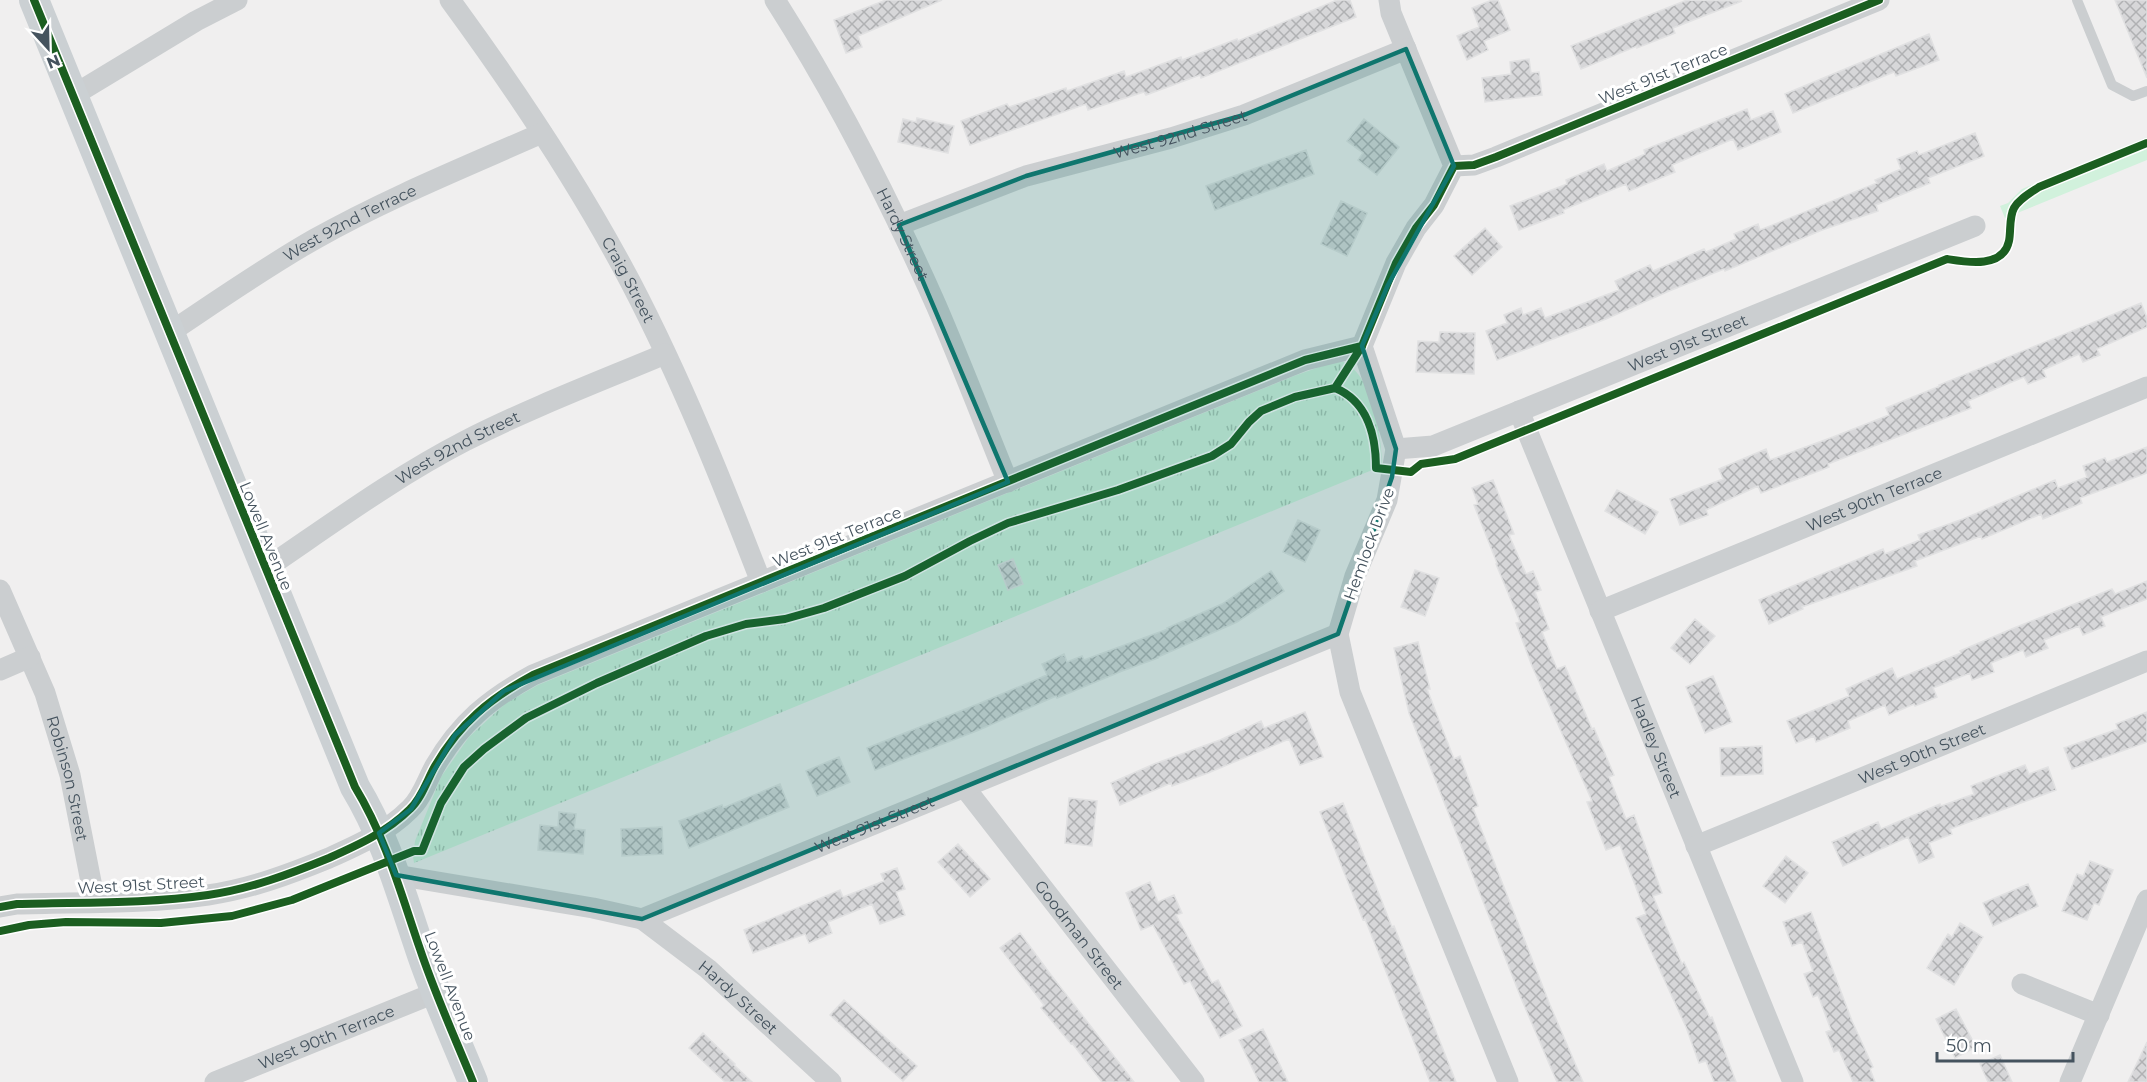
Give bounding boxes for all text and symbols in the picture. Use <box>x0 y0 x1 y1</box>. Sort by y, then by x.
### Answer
north arrow <box>18 18 78 78</box>
street label: West 91st Terrace <box>1596 40 1730 108</box>
text: N <box>44 50 63 73</box>
street label: West 92nd Street <box>1111 105 1250 162</box>
street label: West 92nd Terrace <box>279 180 419 265</box>
street label: Hardy Street <box>873 184 933 284</box>
street label: Craig Street <box>598 233 659 326</box>
street label: West 91st Street <box>1625 310 1751 375</box>
street label: West 92nd Street <box>392 407 523 488</box>
street label: West 90th Terrace <box>1803 463 1945 535</box>
street label: Lowell Avenue <box>236 479 296 593</box>
street label: Hemlock Drive <box>1340 485 1398 603</box>
street label: West 91st Terrace <box>770 503 904 571</box>
street label: Hadley Street <box>1627 693 1686 801</box>
street label: Robinson Street <box>43 713 92 843</box>
street label: West 90th Street <box>1855 719 1989 788</box>
street label: West 91st Street <box>812 791 937 857</box>
street label: West 91st Street <box>77 872 206 898</box>
street label: Goodman Street <box>1031 876 1128 994</box>
street label: Lowell Avenue <box>420 929 480 1043</box>
street label: Hardy Street <box>695 956 782 1038</box>
street label: West 90th Terrace <box>255 1001 397 1073</box>
scale bar <box>1937 1025 2074 1063</box>
text: 50 m <box>1946 1035 1992 1057</box>

